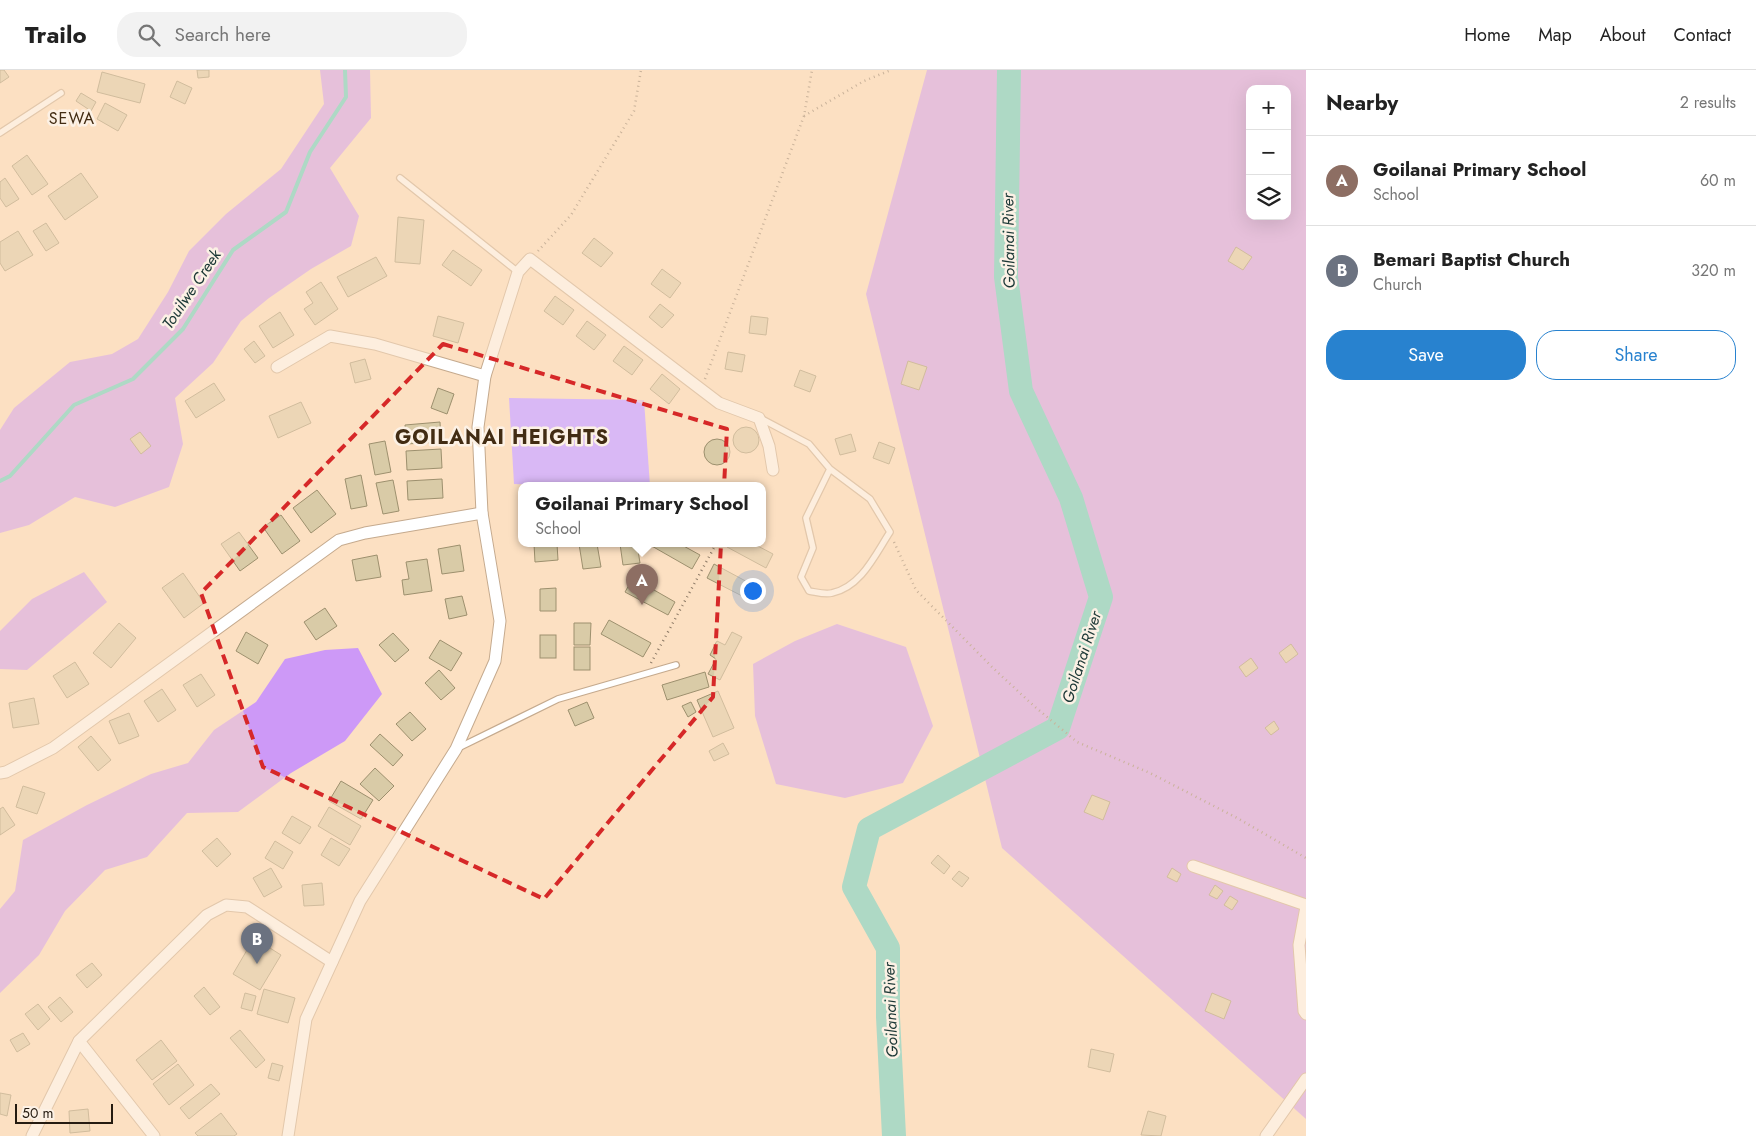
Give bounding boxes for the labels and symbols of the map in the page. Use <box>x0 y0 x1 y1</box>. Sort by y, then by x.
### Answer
district label: SEWA <box>49 107 95 130</box>
water label: Goilanai River <box>996 191 1021 289</box>
water label: Touilwe Creek <box>156 244 227 334</box>
district label: GOILANAI HEIGHTS <box>395 423 609 452</box>
pin: A <box>626 564 658 605</box>
your location <box>740 578 766 604</box>
water label: Goilanai River <box>1056 607 1108 706</box>
pin: B <box>241 923 273 964</box>
water label: Goilanai River <box>877 960 904 1058</box>
scale bar <box>15 1101 112 1124</box>

